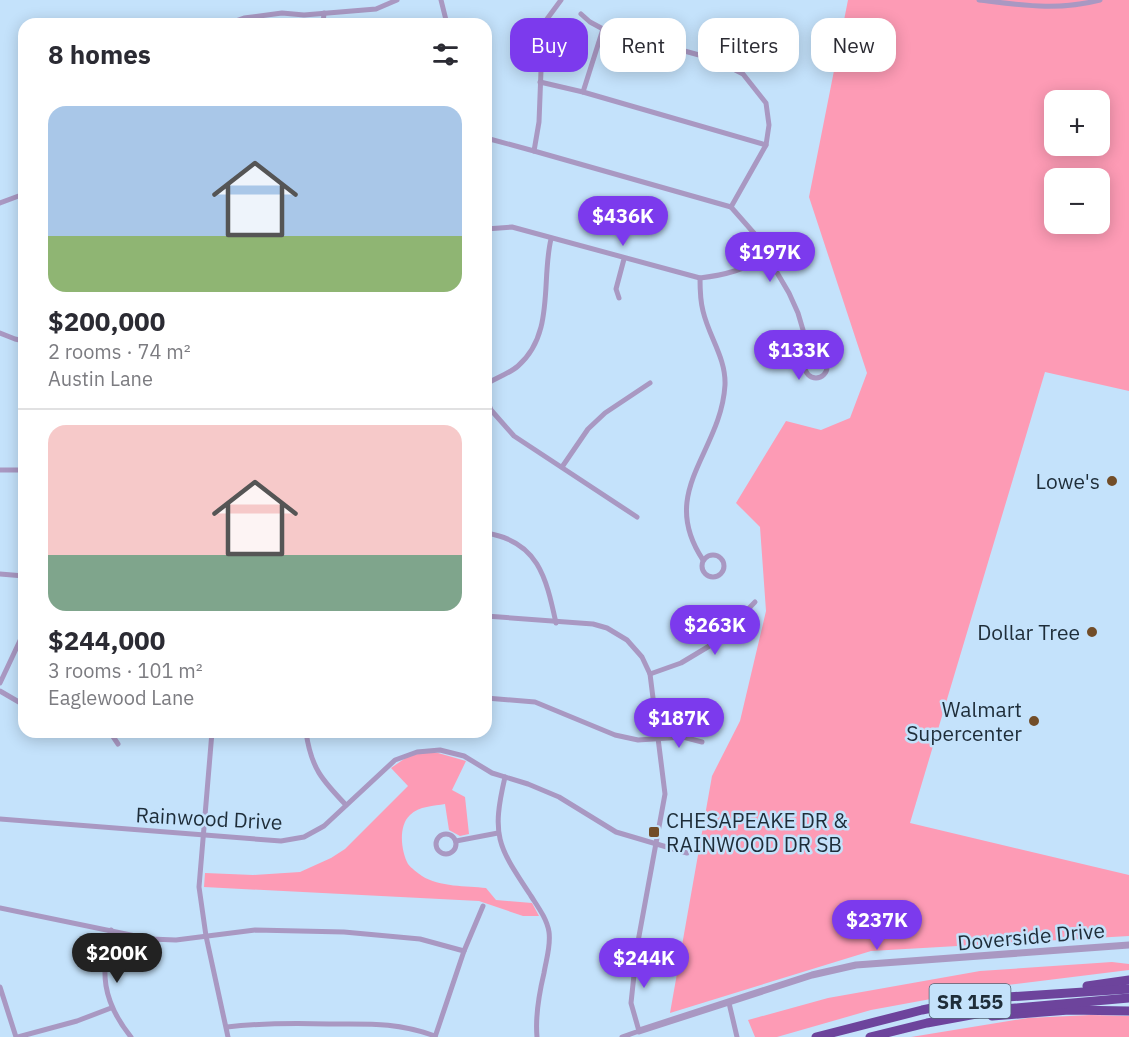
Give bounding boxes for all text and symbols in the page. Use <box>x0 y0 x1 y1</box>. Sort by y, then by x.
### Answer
chip: Buy <box>510 18 588 72</box>
chip: Rent <box>600 18 686 72</box>
chip: Filters <box>698 18 799 72</box>
chip: New <box>811 18 896 72</box>
text: 8 homes <box>48 37 151 71</box>
icon: filters <box>429 38 462 71</box>
map controls <box>1044 90 1110 234</box>
button: + <box>1044 90 1110 156</box>
icon: home <box>201 145 309 253</box>
button: − <box>1044 168 1110 234</box>
pin: $436K <box>581 196 665 247</box>
text: $436K <box>592 202 654 229</box>
pin: $197K <box>728 232 812 283</box>
text: $197K <box>739 238 801 265</box>
text: $200,000 <box>48 304 165 338</box>
pin: $133K <box>757 330 841 381</box>
text: $133K <box>768 336 830 363</box>
text: 2 rooms · 74 m² <box>48 338 191 365</box>
text: Austin Lane <box>48 365 153 392</box>
icon: home <box>201 464 309 572</box>
place label: Lowe's <box>1036 467 1100 495</box>
marker: Lowe's <box>1105 474 1119 488</box>
pin: $263K <box>673 605 757 656</box>
text: $263K <box>684 611 746 638</box>
place label: Dollar Tree <box>977 618 1080 646</box>
text: $244,000 <box>48 623 165 657</box>
marker: Dollar Tree <box>1085 625 1099 639</box>
text: 3 rooms · 101 m² <box>48 657 203 684</box>
text: Eaglewood Lane <box>48 684 194 711</box>
place label: Walmart Supercenter <box>906 695 1022 747</box>
pin: $187K <box>637 698 721 749</box>
text: $187K <box>648 704 710 731</box>
marker: Walmart Supercenter <box>1027 714 1041 728</box>
street label: Rainwood Drive <box>135 800 283 836</box>
place label: CHESAPEAKE DR & RAINWOOD DR SB <box>666 806 848 858</box>
marker: CHESAPEAKE DR & RAINWOOD DR SB <box>647 825 661 839</box>
pin: $237K <box>835 900 919 951</box>
text: $237K <box>846 906 908 933</box>
street label: Doverside Drive <box>956 916 1106 956</box>
pin: $200K <box>75 933 159 984</box>
pin: $244K <box>602 938 686 989</box>
text: $200K <box>86 939 148 966</box>
text: $244K <box>613 944 675 971</box>
road number: SR 155 <box>930 984 1010 1018</box>

